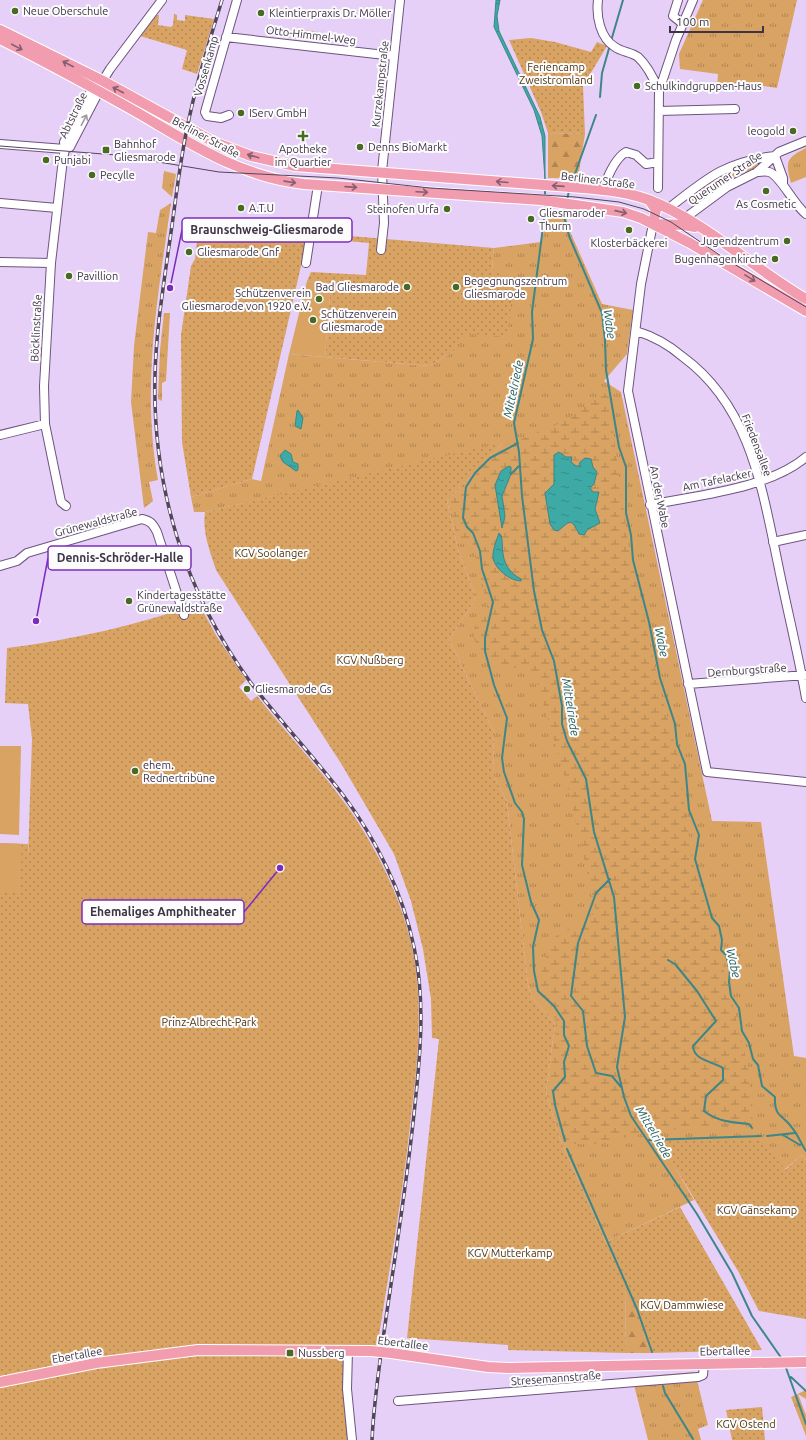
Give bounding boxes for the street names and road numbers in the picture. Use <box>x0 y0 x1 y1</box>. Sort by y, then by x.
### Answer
street label: Otto-Himmel-Weg <box>265 24 357 46</box>
street label: Vossenkamp <box>192 35 220 97</box>
street label: Kurzekampstraße <box>369 40 391 128</box>
street label: Abtstraße <box>57 90 89 140</box>
street label: Berliner Straße <box>170 114 242 160</box>
street label: Querumer Straße <box>686 149 764 207</box>
street label: Berliner Straße <box>560 170 636 190</box>
street label: Böcklinstraße <box>28 294 44 362</box>
street label: Friedensallee <box>740 412 774 478</box>
street label: An der Wabe <box>648 465 672 529</box>
street label: Am Tafelacker <box>681 467 753 493</box>
street label: Grünewaldstraße <box>53 505 139 539</box>
street label: Dernburgstraße <box>707 661 787 679</box>
street label: Ebertallee <box>377 1334 429 1352</box>
street label: Ebertallee <box>51 1345 103 1365</box>
street label: Ebertallee <box>700 1345 750 1357</box>
street label: Stresemannstraße <box>510 1369 602 1387</box>

